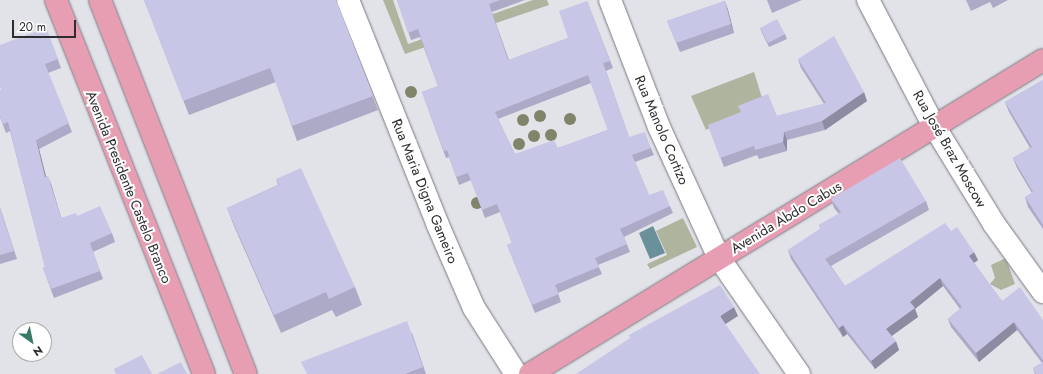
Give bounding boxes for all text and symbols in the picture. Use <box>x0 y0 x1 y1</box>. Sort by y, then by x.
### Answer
scale bar <box>14 12 78 38</box>
text: 20 m <box>19 18 46 36</box>
street label: Rua Manolo Cortizo <box>631 73 693 187</box>
street label: Rua José Braz Moscow <box>910 87 990 211</box>
street label: Avenida Presidente Castelo Branco <box>83 88 175 286</box>
street label: Rua Maria Digna Gameiro <box>388 116 462 266</box>
street label: Avenida Abdo Cabus <box>728 177 844 257</box>
north arrow <box>12 322 52 362</box>
text: N <box>30 342 46 360</box>

